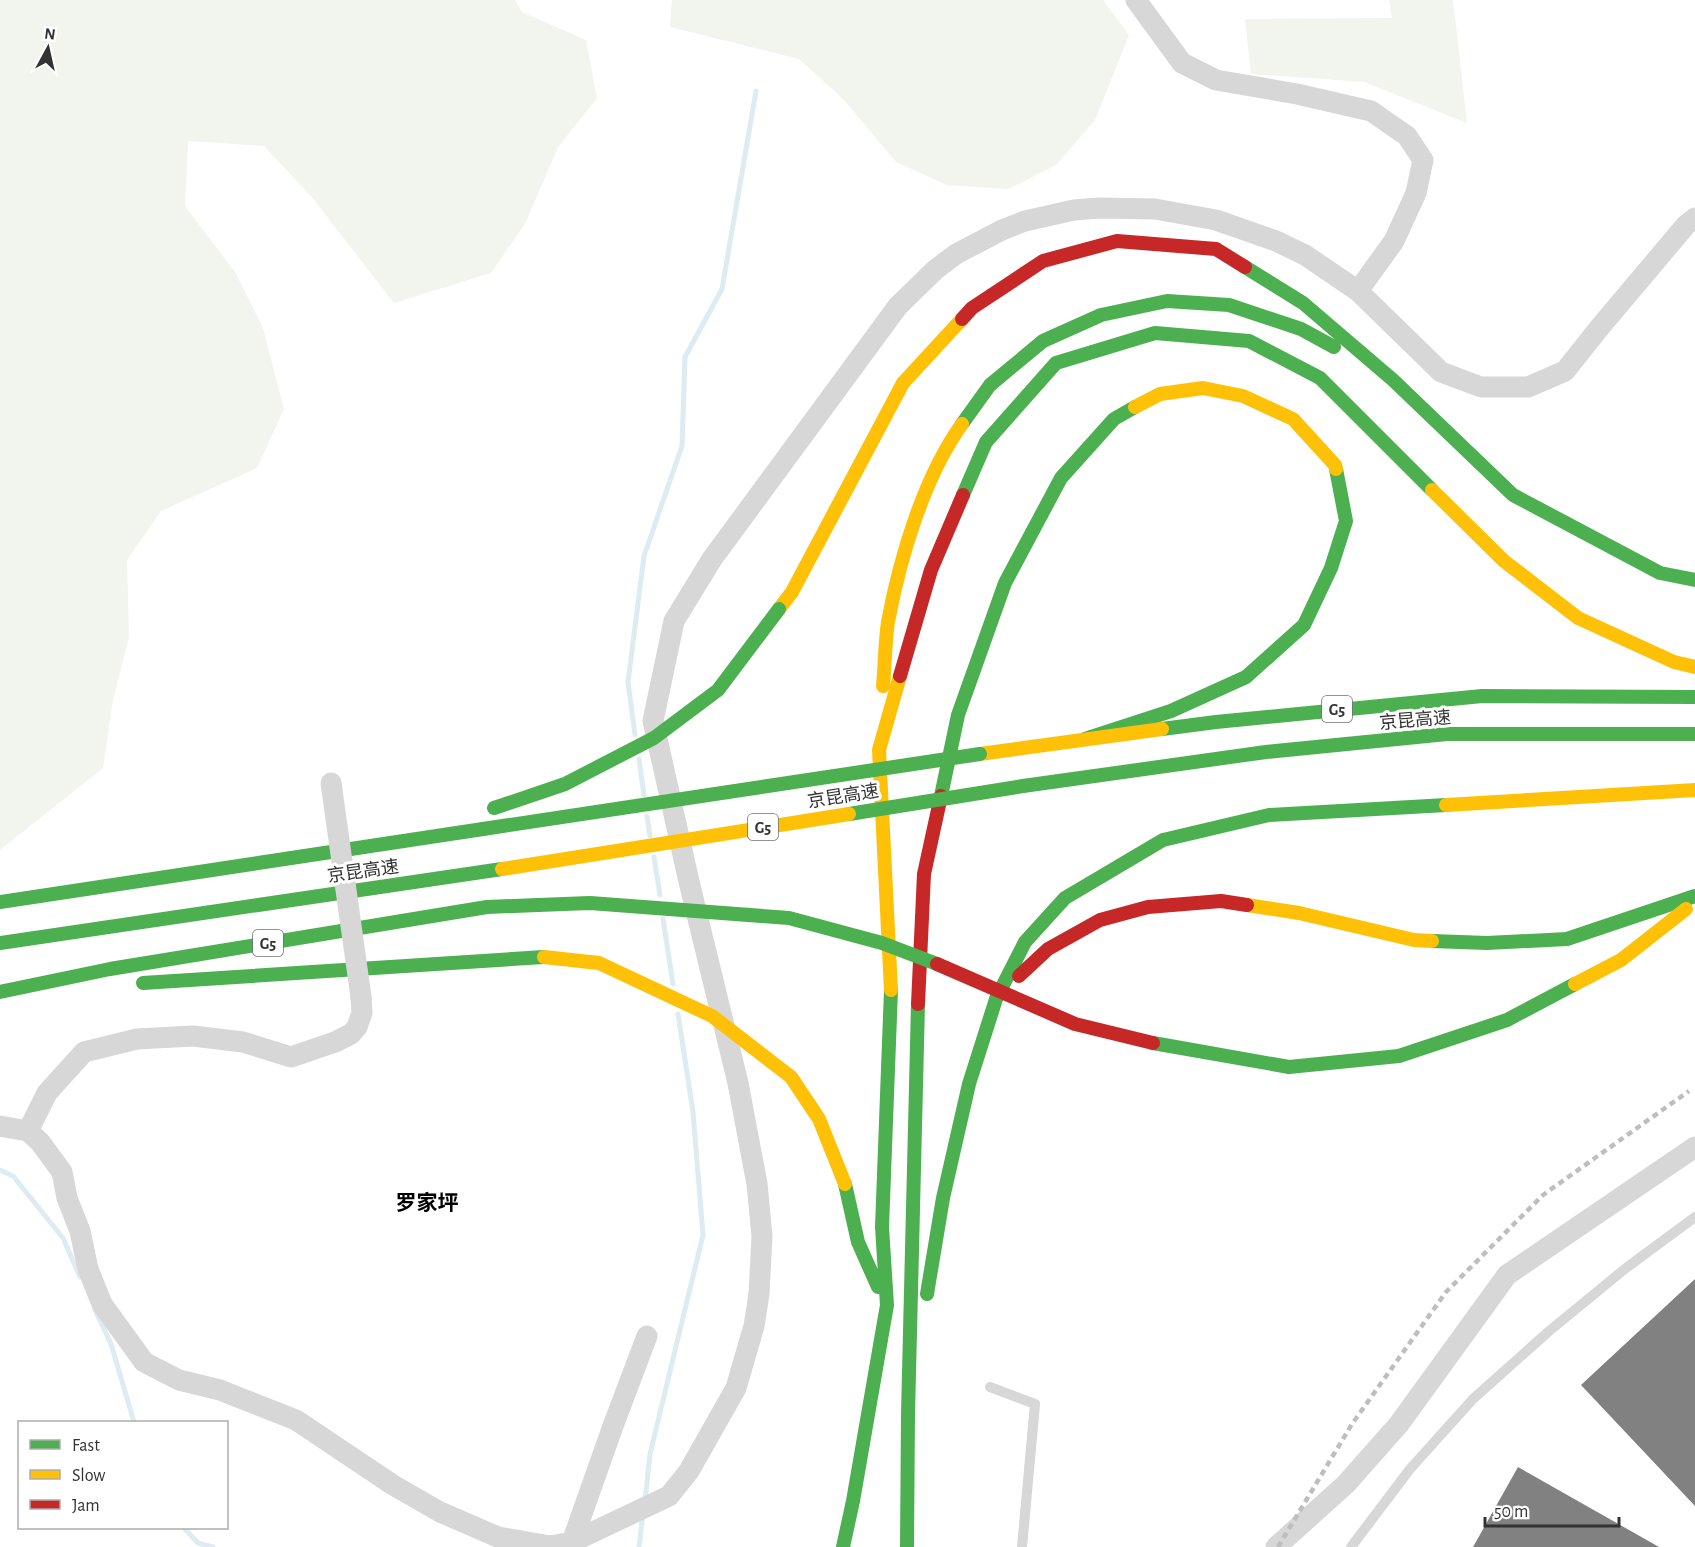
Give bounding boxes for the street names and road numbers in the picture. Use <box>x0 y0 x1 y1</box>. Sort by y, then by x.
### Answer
road number: G5 <box>1322 696 1352 722</box>
street label: 京昆高速 <box>1378 707 1452 733</box>
street label: 京昆高速 <box>806 780 880 812</box>
road number: G5 <box>748 814 778 840</box>
street label: 京昆高速 <box>326 856 400 886</box>
road number: G5 <box>253 930 283 956</box>

